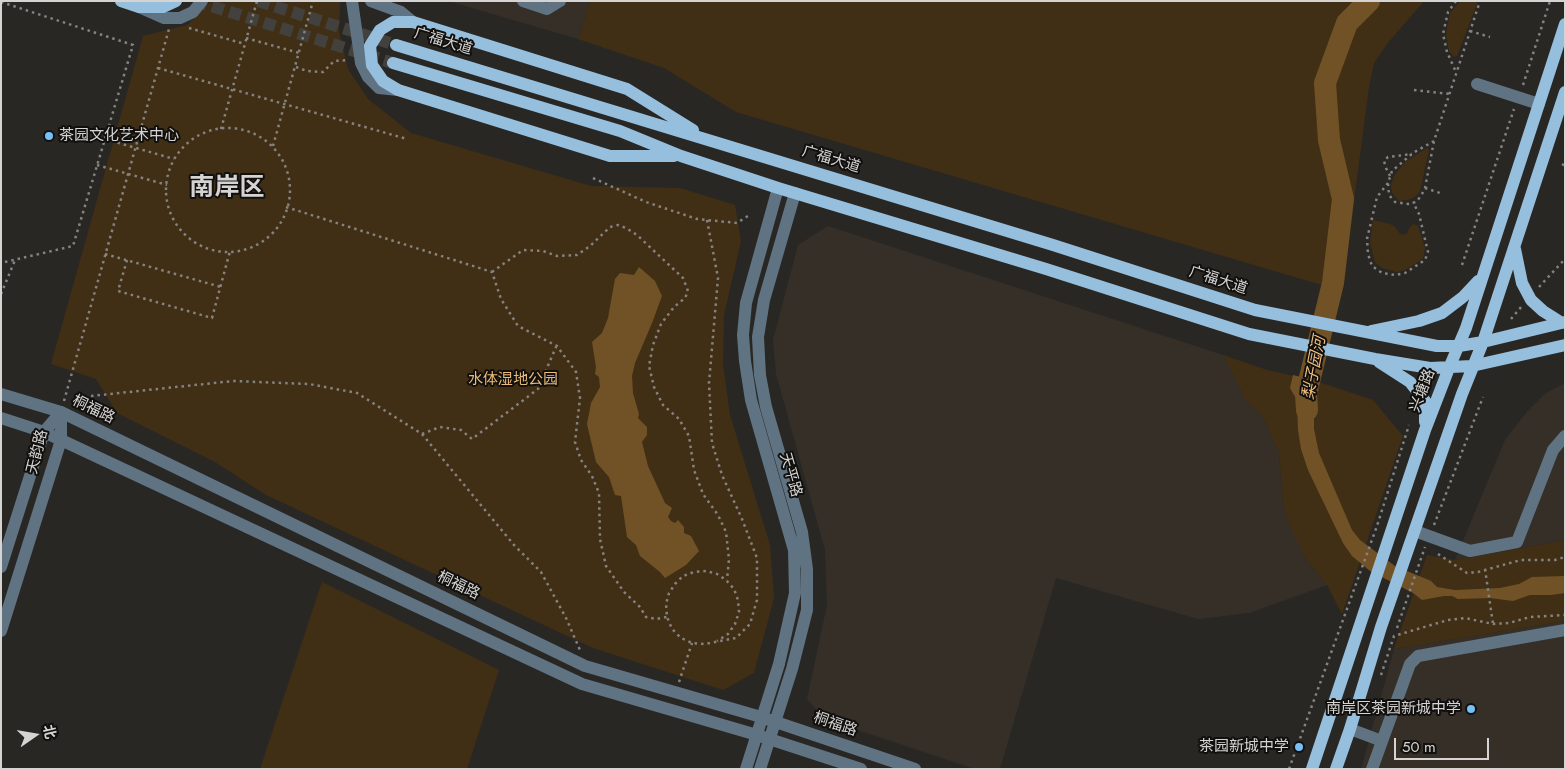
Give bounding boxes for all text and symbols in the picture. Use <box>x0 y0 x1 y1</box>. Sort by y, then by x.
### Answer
street label: 广福大道 <box>412 25 474 59</box>
place label: 茶园文化艺术中心 <box>59 127 179 145</box>
marker: 茶园文化艺术中心 <box>43 130 55 142</box>
street label: 广福大道 <box>800 143 862 177</box>
district label: 南岸区 <box>190 174 264 204</box>
street label: 广福大道 <box>1187 263 1249 299</box>
water label: 梨子园河 <box>1299 335 1331 401</box>
street label: 兴塘路 <box>1407 367 1439 415</box>
park label: 水体湿地公园 <box>468 371 558 389</box>
street label: 桐福路 <box>69 392 117 428</box>
street label: 天韵路 <box>24 428 52 476</box>
street label: 天平路 <box>775 451 805 499</box>
street label: 桐福路 <box>434 568 482 604</box>
place label: 南岸区茶园新城中学 <box>1326 700 1461 718</box>
marker: 南岸区茶园新城中学 <box>1465 703 1477 715</box>
street label: 桐福路 <box>811 709 859 741</box>
north arrow <box>10 710 60 760</box>
text: 北 <box>38 723 61 741</box>
scale bar <box>1396 728 1491 760</box>
text: 50 m <box>1402 736 1436 758</box>
place label: 茶园新城中学 <box>1199 738 1289 756</box>
marker: 茶园新城中学 <box>1293 741 1305 753</box>

